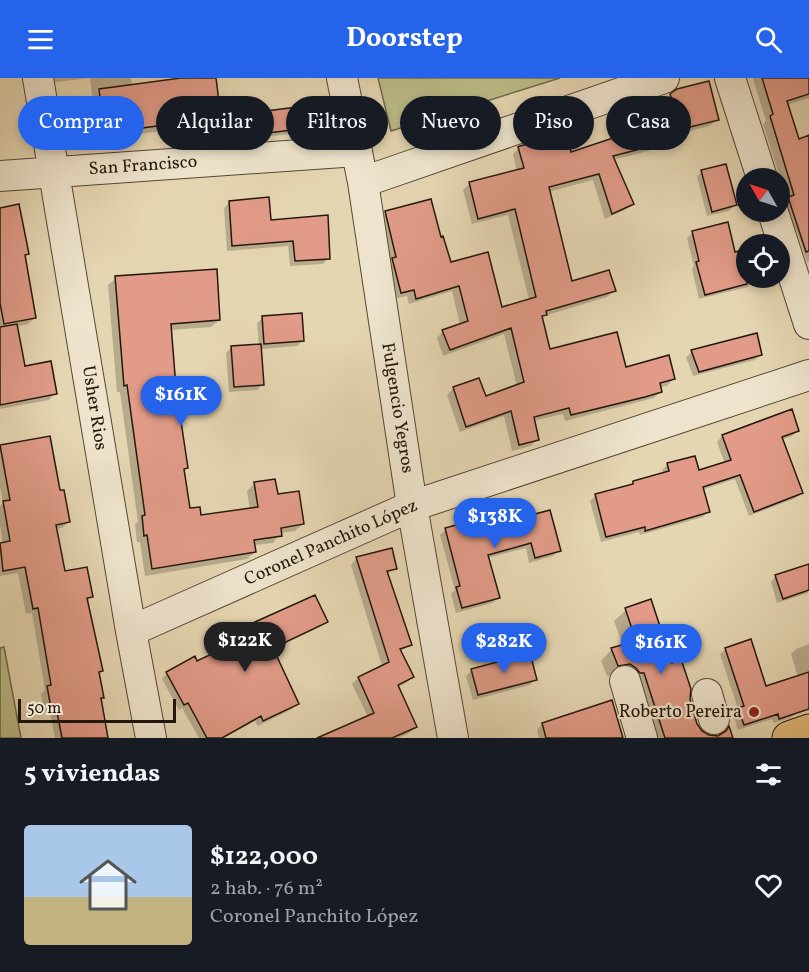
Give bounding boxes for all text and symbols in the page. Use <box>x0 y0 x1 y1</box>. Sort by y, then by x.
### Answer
text: Doorstep <box>346 20 463 58</box>
icon: menu <box>24 23 57 56</box>
icon: search <box>752 23 785 56</box>
chip: Comprar <box>18 96 144 150</box>
chip: Alquilar <box>156 96 274 150</box>
chip: Filtros <box>286 96 388 150</box>
chip: Nuevo <box>400 96 501 150</box>
chip: Piso <box>513 96 594 150</box>
chip: Casa <box>606 96 691 150</box>
street label: San Francisco <box>88 150 198 182</box>
north arrow <box>736 168 790 222</box>
map controls <box>736 168 790 288</box>
button: locate <box>736 234 790 288</box>
street label: Fulgencio Yegros <box>374 341 420 475</box>
street label: Usher Rios <box>75 364 113 452</box>
pin: $161K <box>139 376 223 427</box>
text: $161K <box>155 381 207 409</box>
street label: Coronel Panchito López <box>240 493 422 593</box>
pin: $138K <box>453 498 537 549</box>
text: $138K <box>468 503 522 531</box>
pin: $122K <box>203 622 287 673</box>
pin: $282K <box>462 623 546 674</box>
pin: $161K <box>619 624 703 675</box>
text: $122K <box>218 627 272 655</box>
text: $282K <box>475 628 533 656</box>
text: $161K <box>635 629 687 657</box>
scale bar <box>18 696 176 724</box>
text: 50 m <box>27 698 61 720</box>
place label: Roberto Pereira <box>619 700 742 725</box>
marker: Roberto Pereira <box>747 705 761 719</box>
text: 5 viviendas <box>24 756 160 792</box>
icon: filters <box>752 758 785 791</box>
text: $122,000 <box>210 839 318 875</box>
icon: home <box>72 849 144 921</box>
icon: heart <box>752 869 785 902</box>
text: 2 hab. · 76 m² <box>210 875 323 903</box>
text: Coronel Panchito López <box>210 903 418 931</box>

